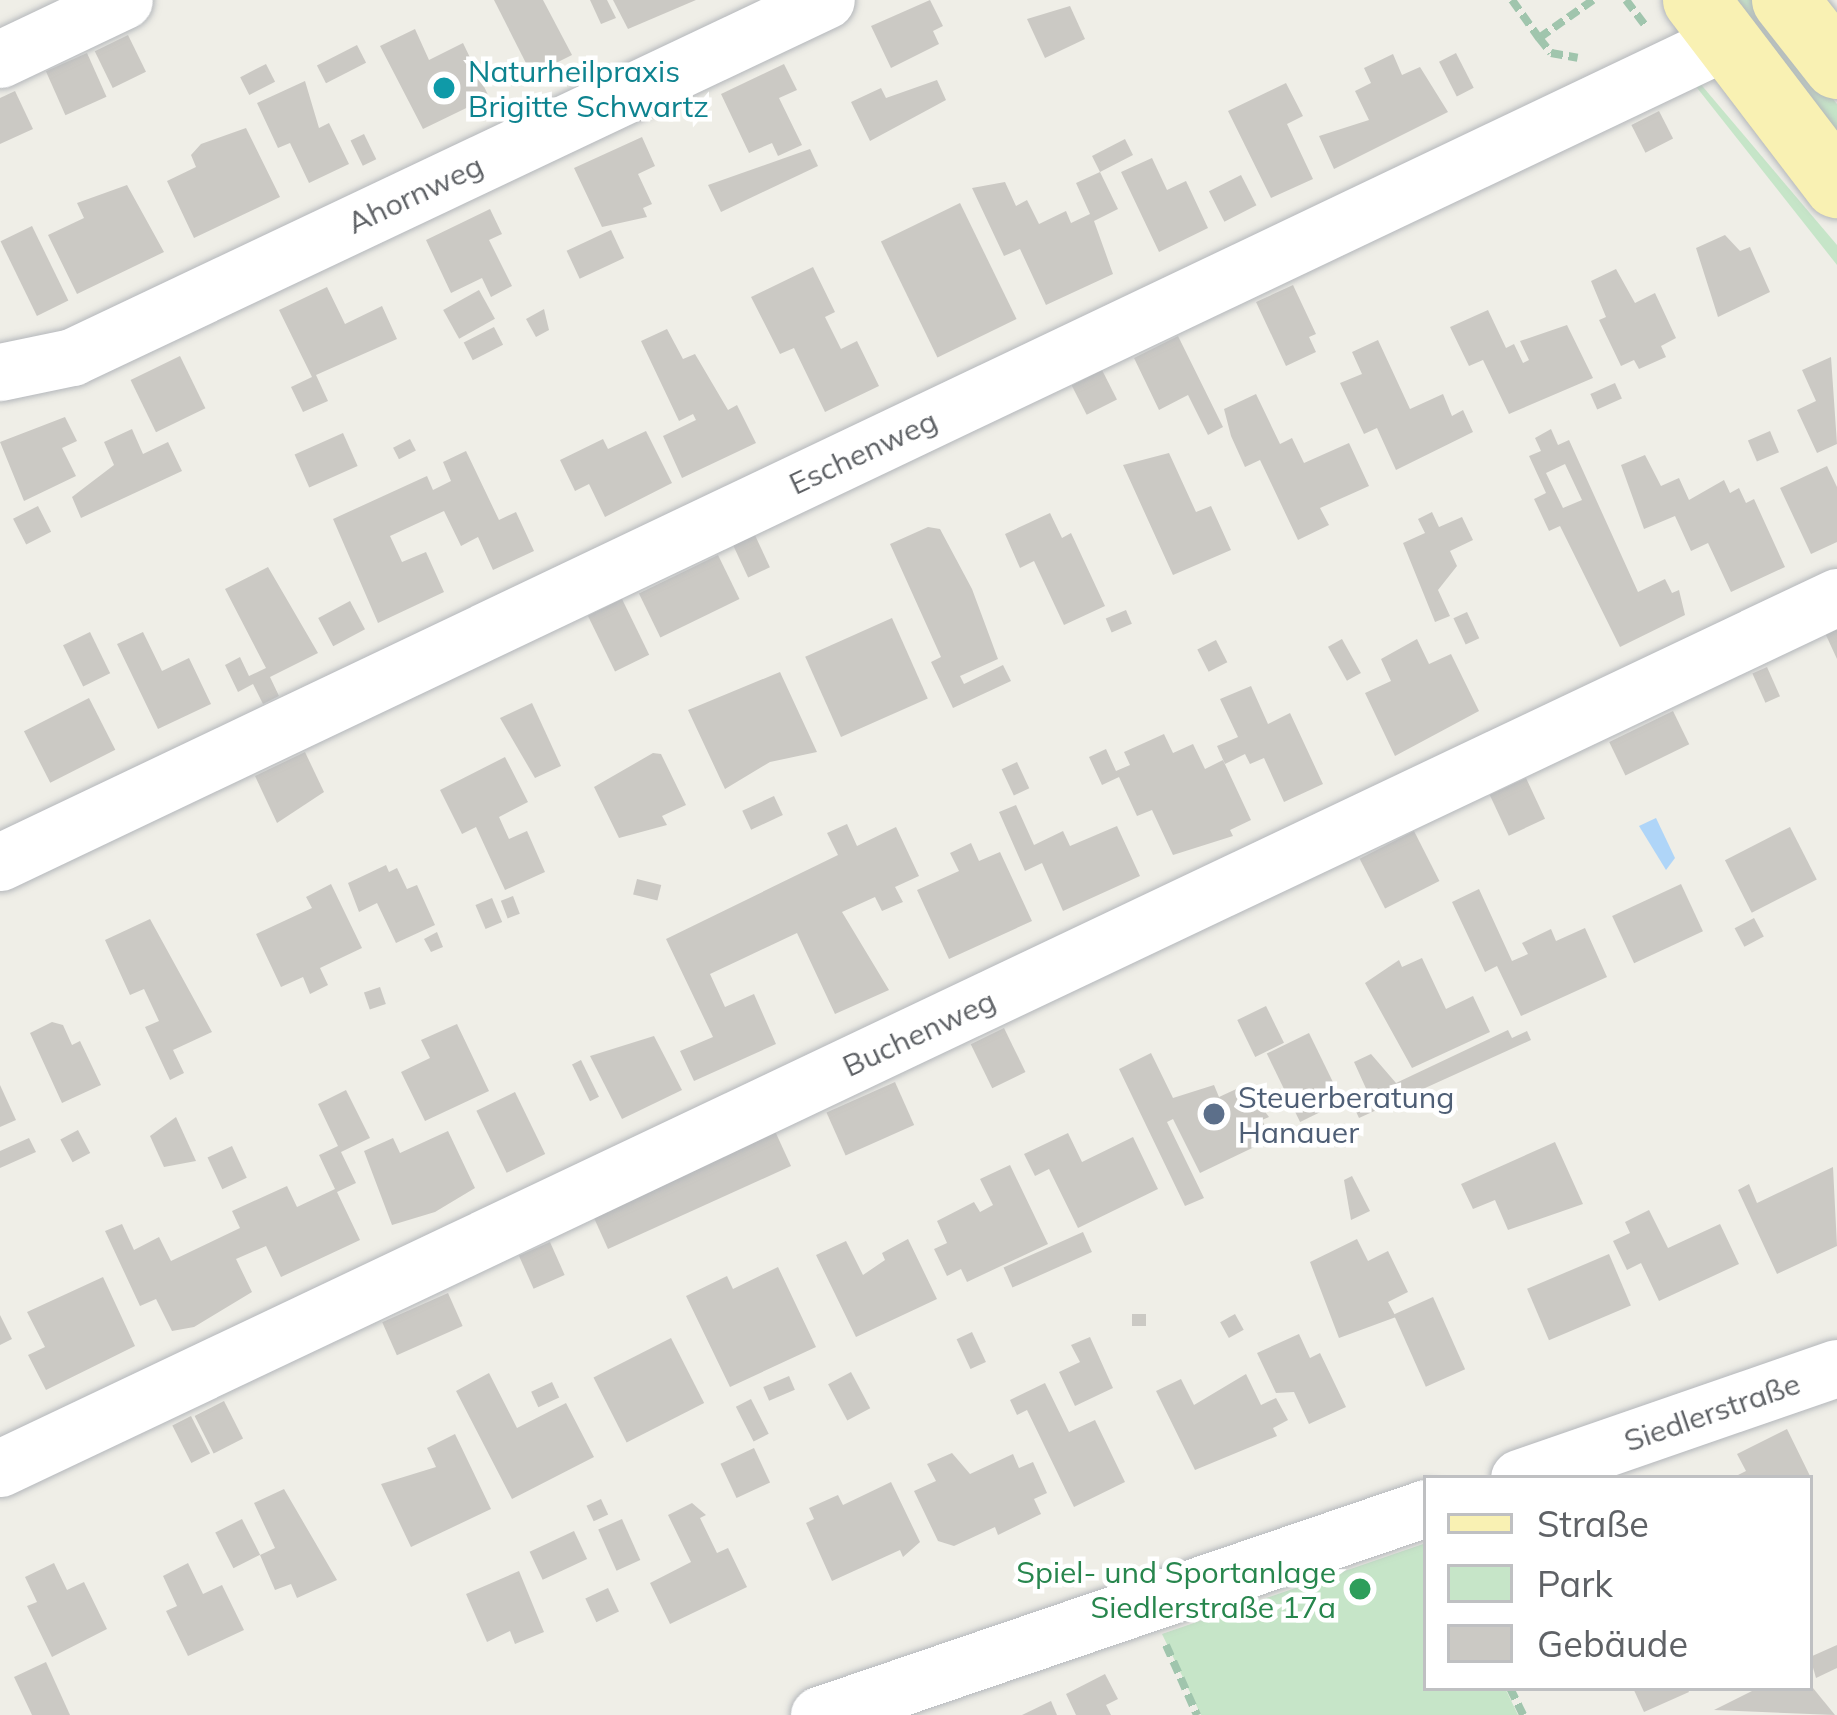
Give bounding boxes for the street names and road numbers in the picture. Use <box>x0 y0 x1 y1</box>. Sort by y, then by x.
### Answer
street label: Ahornweg <box>342 147 488 241</box>
street label: Eschenweg <box>783 402 943 502</box>
street label: Buchenweg <box>837 982 1001 1084</box>
street label: Siedlerstraße <box>1619 1365 1805 1459</box>

